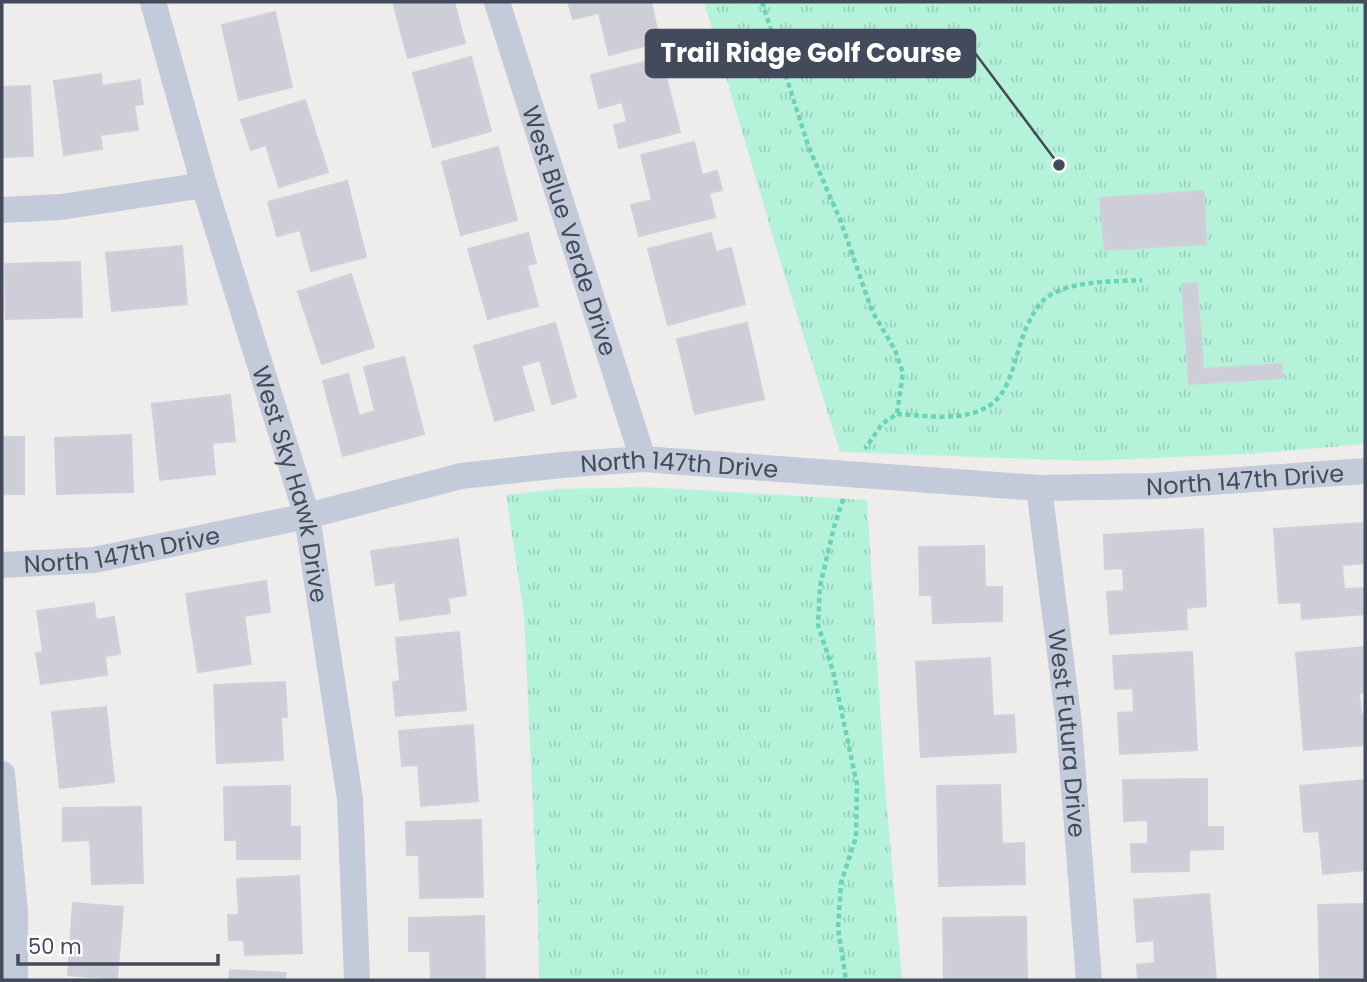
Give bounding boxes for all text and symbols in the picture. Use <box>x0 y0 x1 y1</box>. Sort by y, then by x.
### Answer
callout: Trail Ridge Golf Course <box>646 30 975 77</box>
text: Trail Ridge Golf Course <box>661 35 961 71</box>
street label: West Blue Verde Drive <box>515 101 625 360</box>
street label: West Sky Hawk Drive <box>245 362 336 605</box>
street label: North 147th Drive <box>579 442 779 485</box>
street label: North 147th Drive <box>1146 456 1345 503</box>
street label: North 147th Drive <box>23 518 223 580</box>
street label: West Futura Drive <box>1041 627 1094 839</box>
scale bar <box>18 922 217 966</box>
text: 50 m <box>28 932 82 961</box>

